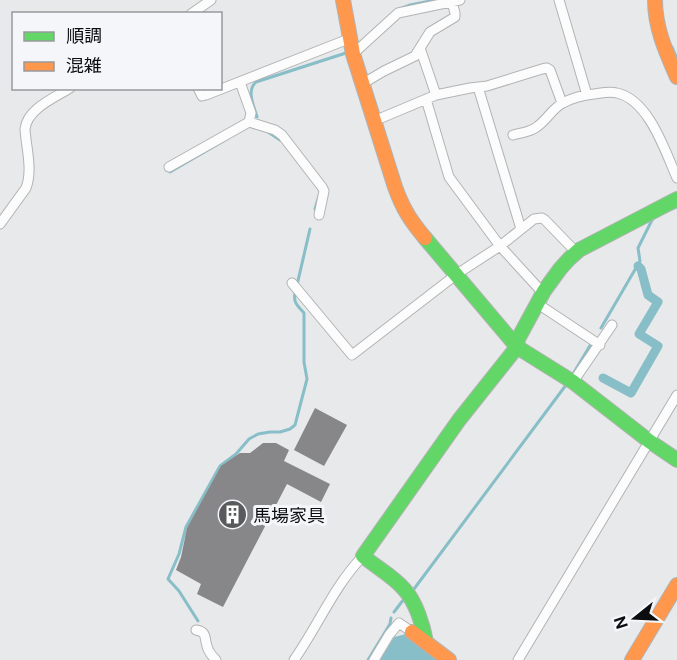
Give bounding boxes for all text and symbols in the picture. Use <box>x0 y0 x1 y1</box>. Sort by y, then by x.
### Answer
legend <box>12 12 222 90</box>
text: 順調 <box>66 25 102 46</box>
text: 混雑 <box>66 55 102 76</box>
building icon: 馬場家具 <box>216 499 248 531</box>
place label: 馬場家具 <box>253 505 325 526</box>
north arrow <box>605 588 665 648</box>
text: N <box>610 614 632 631</box>

